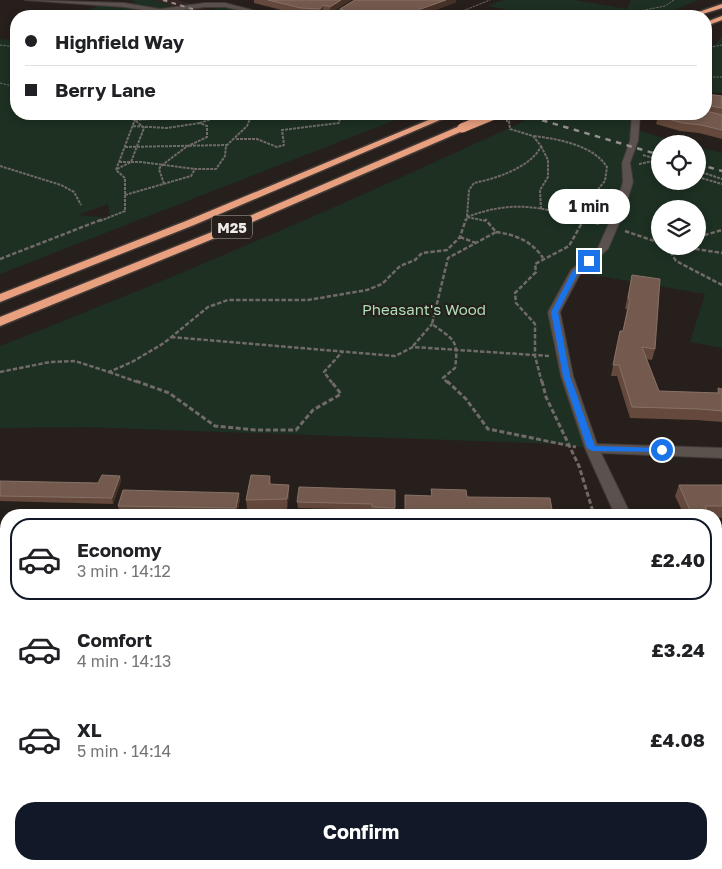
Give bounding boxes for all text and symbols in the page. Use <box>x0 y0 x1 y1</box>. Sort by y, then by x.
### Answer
text: Highfield Way <box>55 30 184 53</box>
text: Berry Lane <box>55 78 156 101</box>
map controls <box>651 135 706 255</box>
button: locate <box>651 135 706 190</box>
callout: 1 min <box>548 188 630 224</box>
text: 1 min <box>569 196 609 216</box>
button: layers <box>651 200 706 255</box>
road number: M25 <box>212 216 252 238</box>
route end <box>578 250 600 272</box>
park label: Pheasant's Wood <box>362 300 486 318</box>
route start <box>651 439 673 461</box>
icon: car <box>17 537 62 582</box>
text: Economy <box>77 538 162 561</box>
text: £2.40 <box>651 548 705 571</box>
text: 3 min · 14:12 <box>77 561 171 581</box>
icon: car <box>17 627 62 672</box>
text: Comfort <box>77 628 152 651</box>
text: £3.24 <box>651 638 705 661</box>
text: 4 min · 14:13 <box>77 651 171 671</box>
icon: car <box>17 717 62 762</box>
text: XL <box>77 718 102 741</box>
text: £4.08 <box>650 728 705 751</box>
text: 5 min · 14:14 <box>77 741 171 761</box>
button: Confirm <box>15 802 707 860</box>

